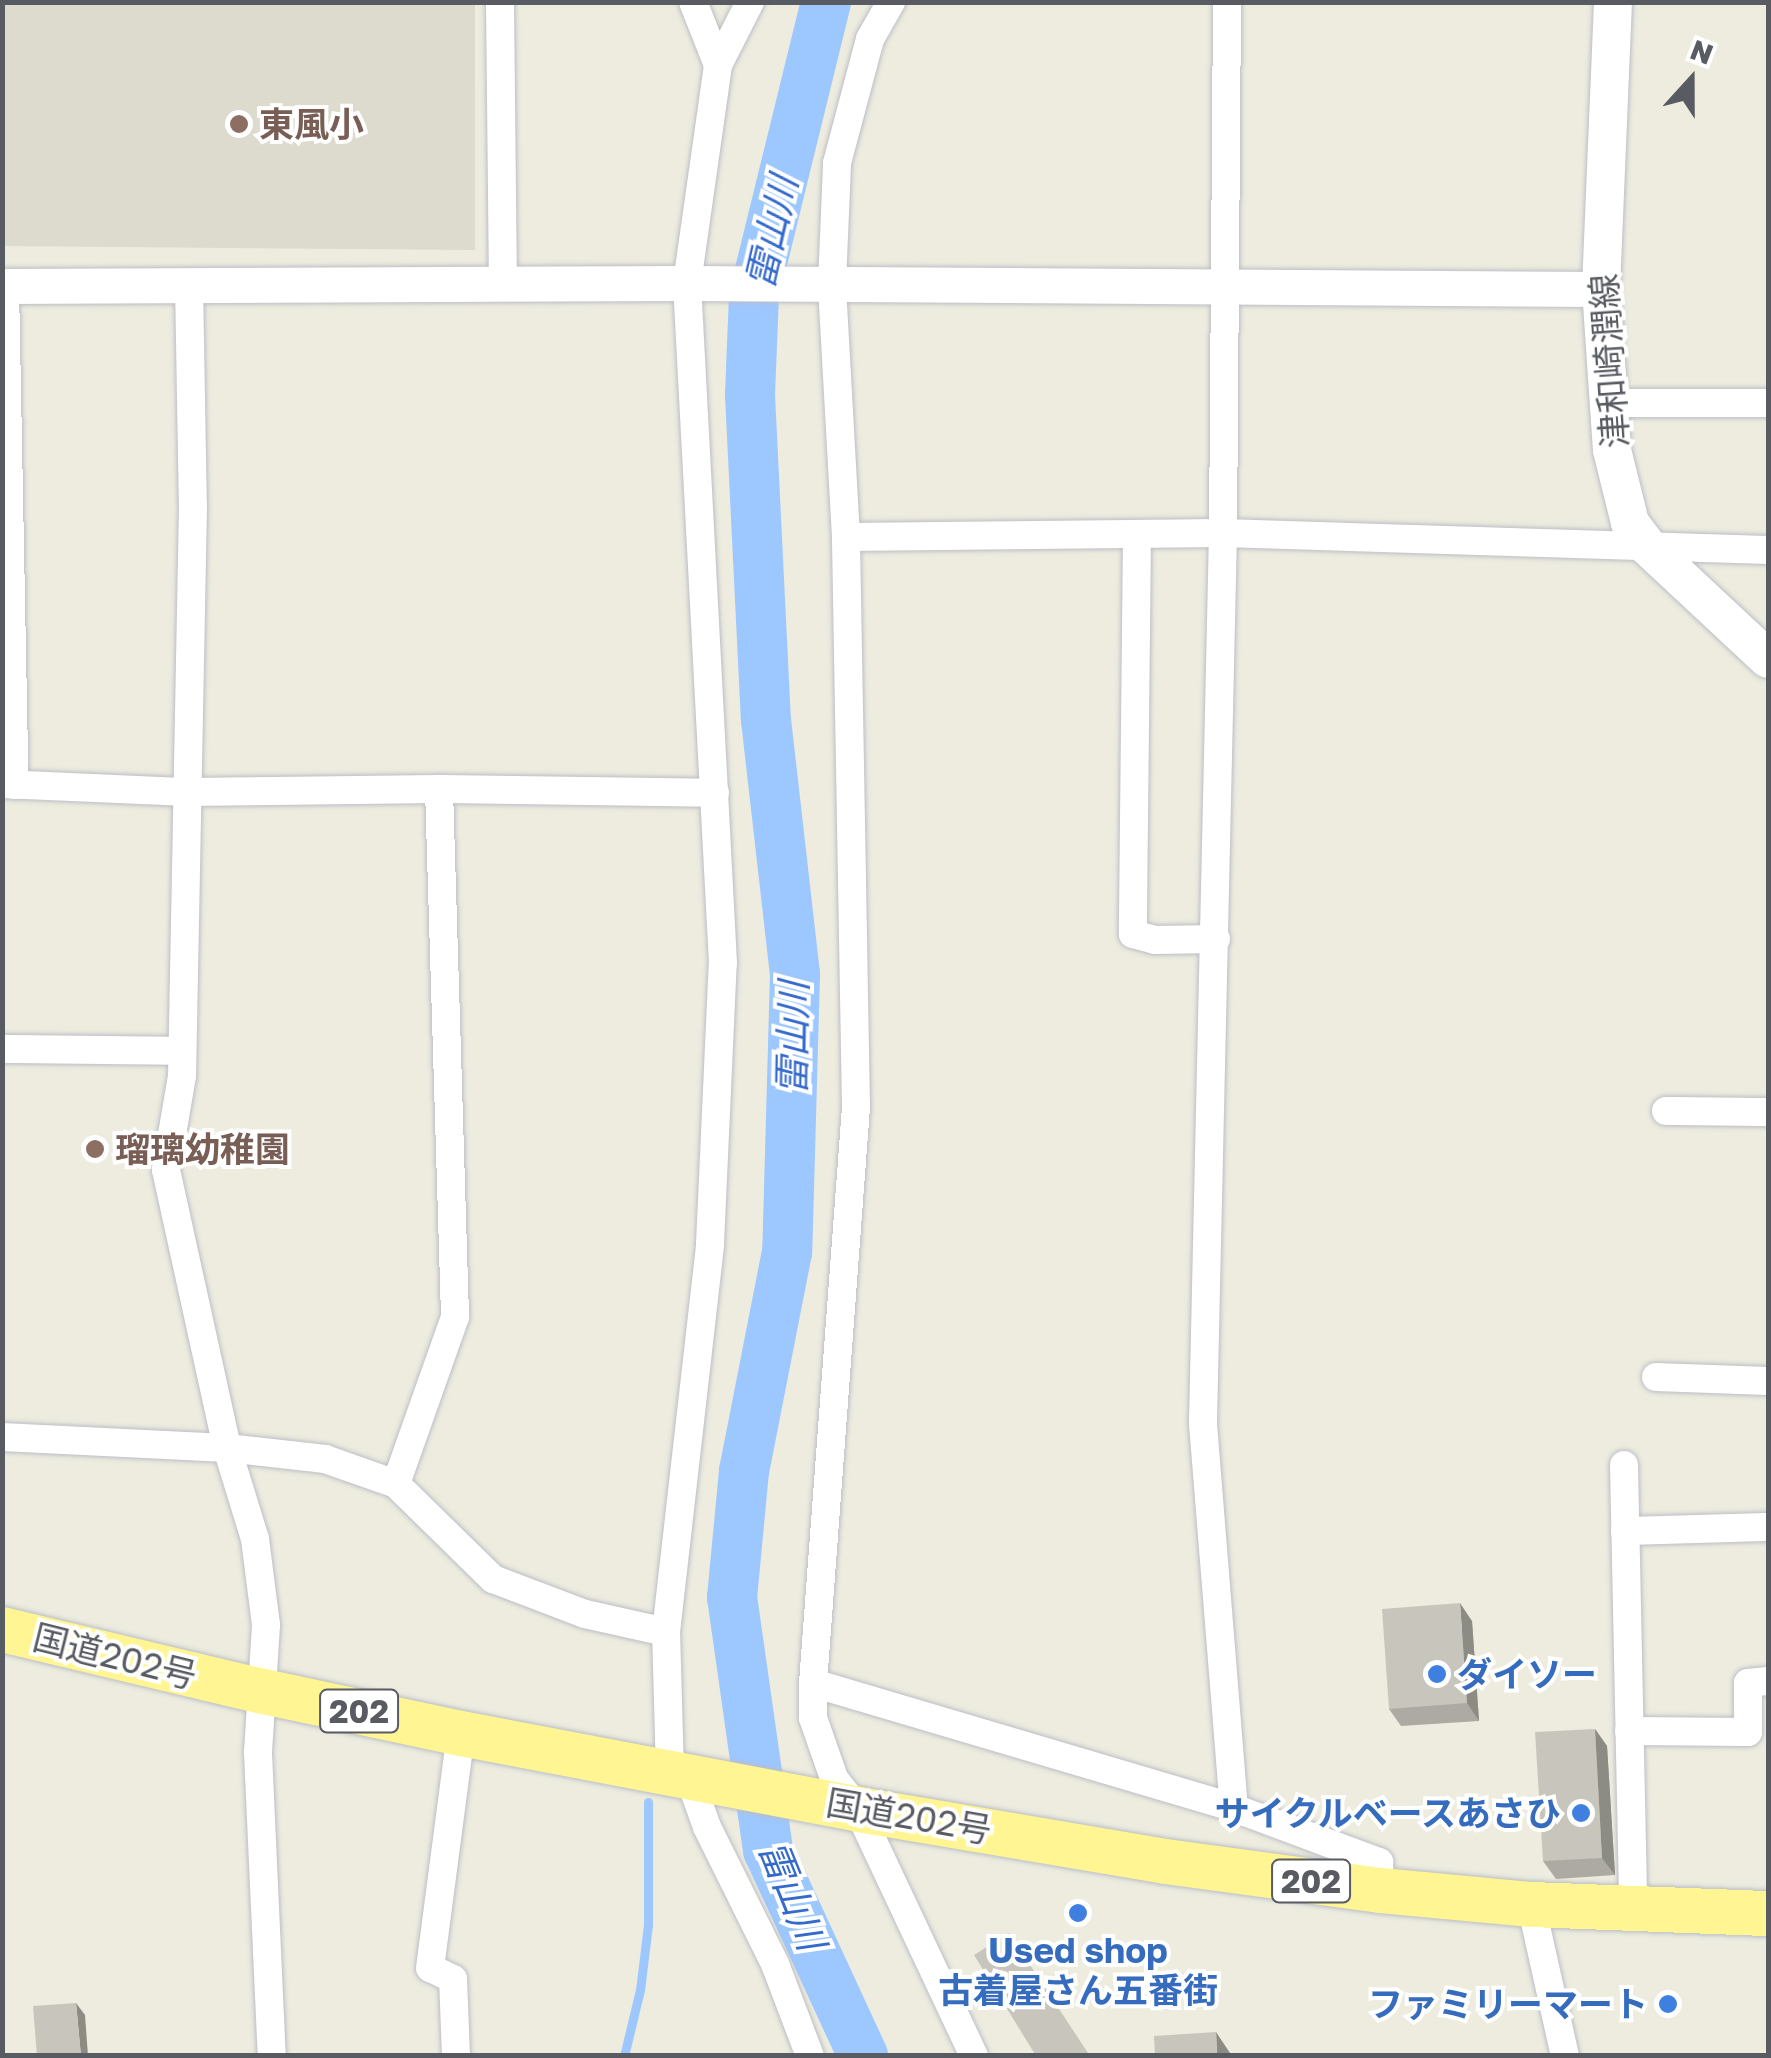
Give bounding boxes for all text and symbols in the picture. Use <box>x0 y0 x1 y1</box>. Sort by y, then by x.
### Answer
north arrow <box>1641 30 1741 130</box>
text: N <box>1686 32 1718 71</box>
place label: 東風小 <box>259 103 364 145</box>
marker: 東風小 <box>228 113 250 135</box>
water label: 雷山川 <box>736 171 806 293</box>
street label: 津和崎潤線 <box>1582 272 1636 450</box>
water label: 雷山川 <box>768 981 816 1095</box>
place label: 瑠璃幼稚園 <box>115 1128 290 1170</box>
marker: 瑠璃幼稚園 <box>84 1138 106 1160</box>
street label: 国道202号 <box>29 1615 201 1697</box>
place label: ダイソー <box>1457 1653 1597 1695</box>
marker: ダイソー <box>1426 1663 1448 1685</box>
road number: 202 <box>319 1684 399 1738</box>
street label: 国道202号 <box>823 1781 995 1851</box>
place label: サイクルベースあさひ <box>1211 1792 1561 1834</box>
marker: サイクルベースあさひ <box>1570 1802 1592 1824</box>
water label: 雷山川 <box>751 1834 835 1956</box>
road number: 202 <box>1271 1854 1351 1908</box>
marker: Used shop 古着屋さん五番街 <box>1067 1902 1089 1924</box>
place label: Used shop 古着屋さん五番街 <box>938 1929 1218 2011</box>
place label: ファミリーマート <box>1368 1983 1648 2025</box>
marker: ファミリーマート <box>1657 1993 1679 2015</box>

